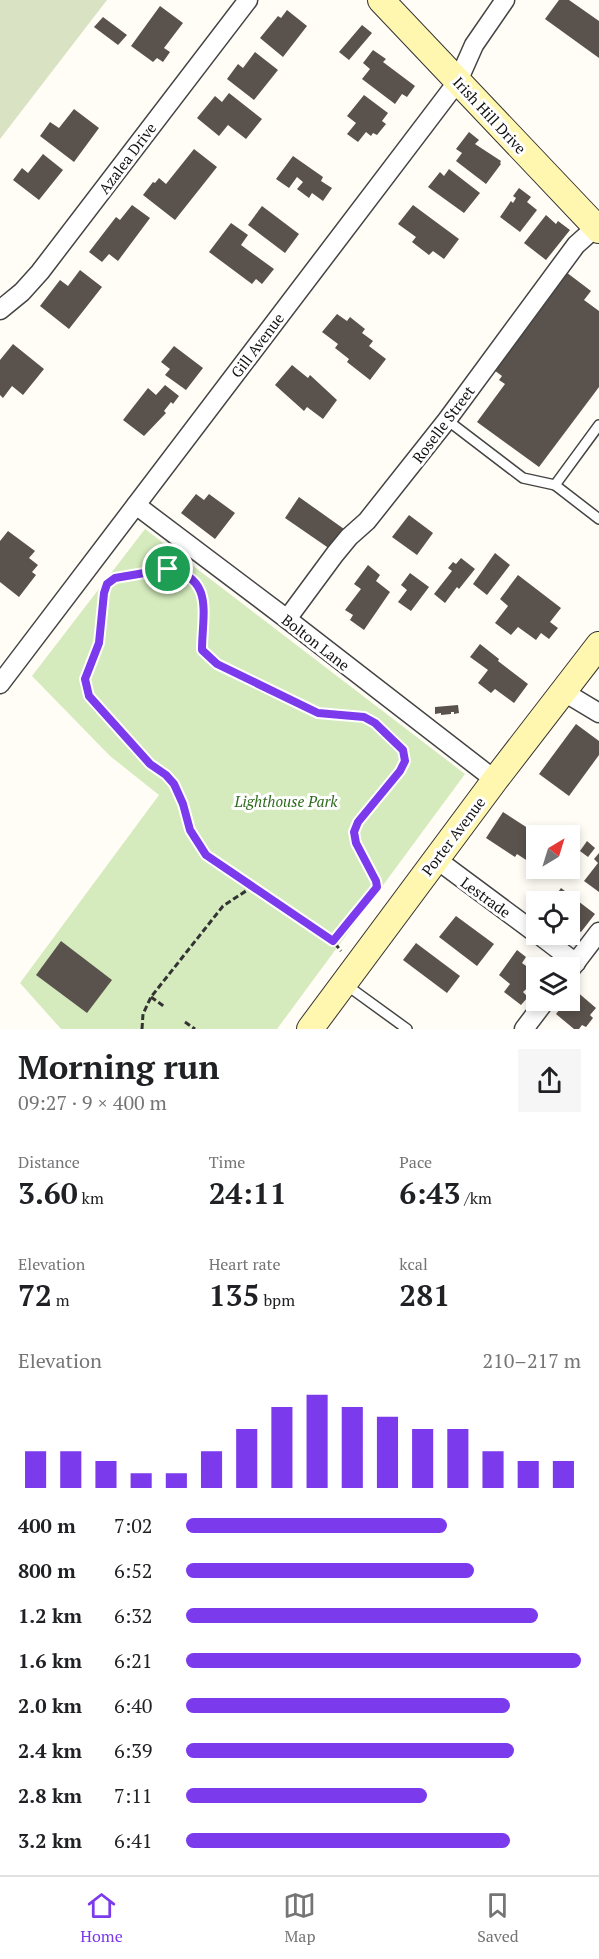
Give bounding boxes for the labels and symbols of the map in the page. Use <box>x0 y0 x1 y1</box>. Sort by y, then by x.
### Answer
street label: Irish Hill Drive <box>449 72 531 158</box>
street label: Azalea Drive <box>94 118 160 198</box>
street label: Gill Avenue <box>226 308 288 382</box>
street label: Roselle Street <box>407 381 479 467</box>
pin <box>142 543 193 594</box>
street label: Bolton Lane <box>278 609 354 675</box>
park label: Lighthouse Park <box>233 791 338 811</box>
street label: Porter Avenue <box>417 792 489 880</box>
north arrow <box>526 825 580 879</box>
street label: Lestrade <box>457 872 515 922</box>

